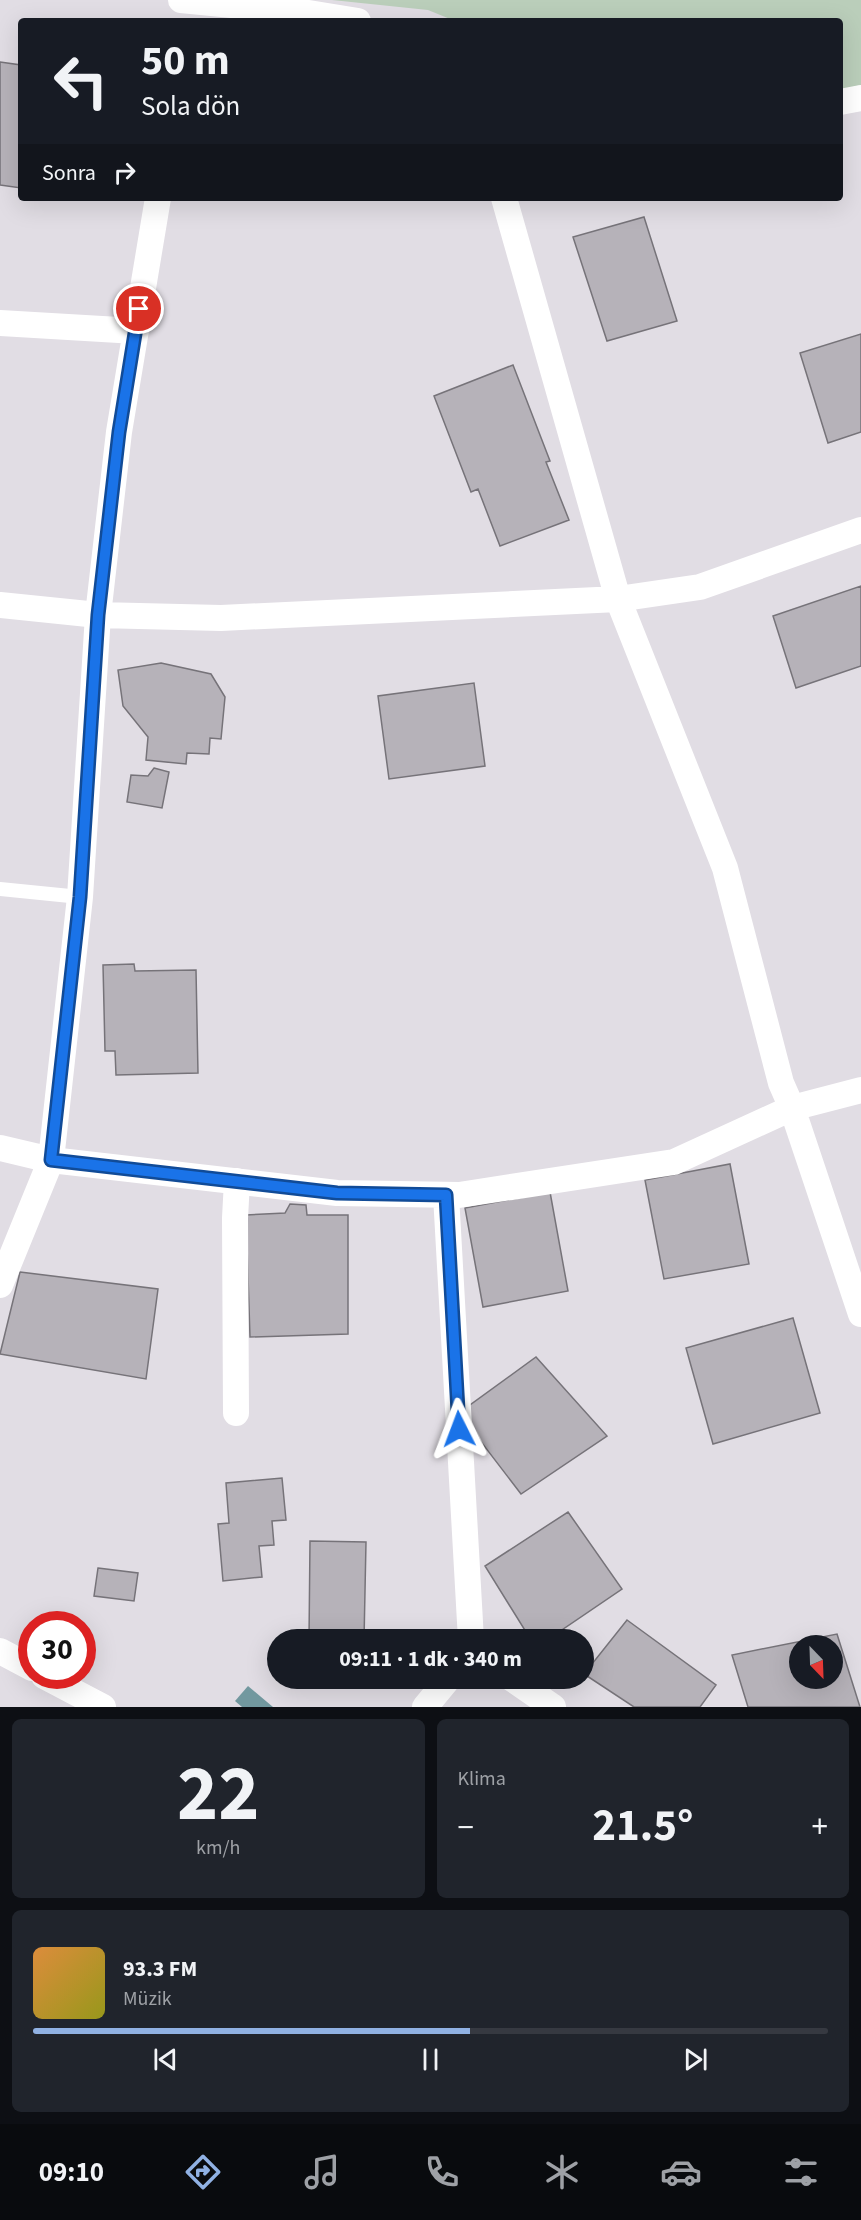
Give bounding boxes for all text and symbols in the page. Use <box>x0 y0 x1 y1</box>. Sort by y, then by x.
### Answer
text: 50 m <box>141 31 230 91</box>
icon: left <box>42 42 120 120</box>
text: Sola dön <box>141 87 240 126</box>
icon: right <box>108 156 141 189</box>
text: Sonra <box>42 157 96 189</box>
pin <box>113 283 164 334</box>
icon: arrive <box>122 292 155 325</box>
position arrow <box>427 1397 491 1461</box>
speed limit sign: 30 <box>18 1611 96 1689</box>
north arrow <box>789 1635 843 1689</box>
map controls <box>789 1635 843 1689</box>
text: 09:11 · 1 dk · 340 m <box>339 1643 522 1675</box>
text: 22 <box>177 1739 259 1850</box>
text: Klima <box>458 1765 506 1793</box>
text: 21.5° <box>592 1794 693 1858</box>
text: − <box>458 1804 474 1851</box>
text: + <box>812 1804 828 1851</box>
text: km/h <box>196 1834 240 1862</box>
text: 93.3 FM <box>123 1953 197 1985</box>
text: Müzik <box>123 1985 172 2013</box>
icon: previous <box>149 2043 182 2076</box>
icon: pause <box>414 2043 447 2076</box>
icon: next <box>679 2043 712 2076</box>
icon: directions <box>182 2151 224 2193</box>
icon: music <box>301 2151 343 2193</box>
icon: phone <box>421 2151 463 2193</box>
icon: climate <box>541 2151 583 2193</box>
icon: car <box>660 2151 702 2193</box>
icon: filters <box>780 2151 822 2193</box>
text: 09:10 <box>39 2153 104 2192</box>

